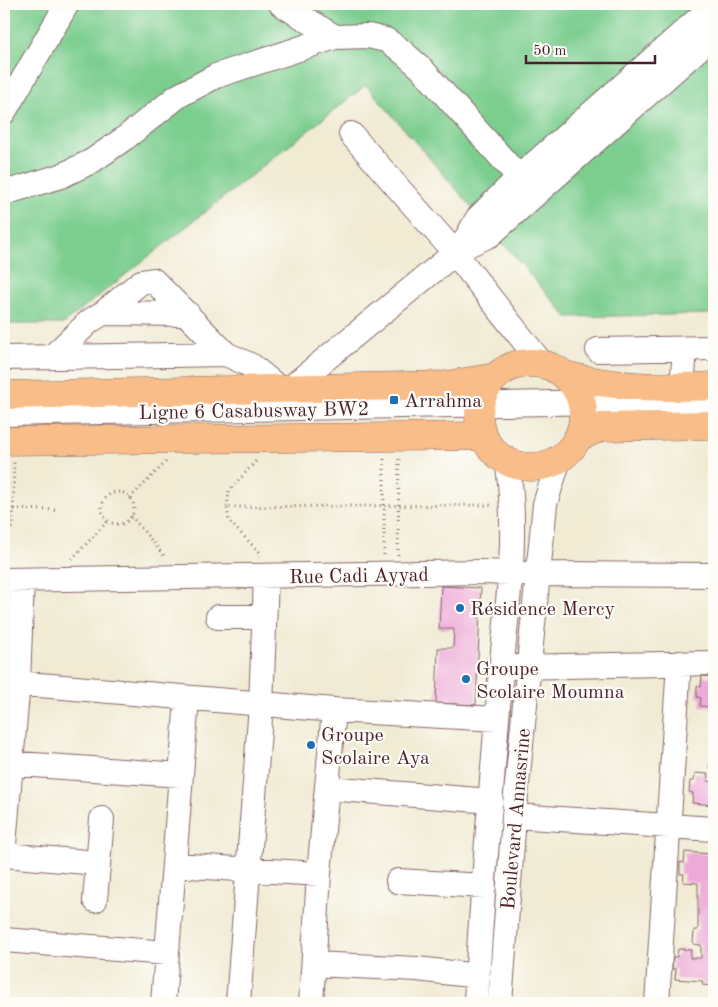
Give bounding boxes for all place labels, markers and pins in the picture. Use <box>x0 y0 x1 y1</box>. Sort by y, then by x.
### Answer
place label: Arrahma <box>404 392 482 412</box>
marker: Arrahma <box>388 394 400 406</box>
place label: Résidence Mercy <box>470 600 615 620</box>
marker: Résidence Mercy <box>454 602 466 614</box>
place label: Groupe Scolaire Moumna <box>476 660 625 703</box>
marker: Groupe Scolaire Moumna <box>460 673 472 685</box>
place label: Groupe Scolaire Aya <box>321 726 430 769</box>
marker: Groupe Scolaire Aya <box>305 739 317 751</box>

